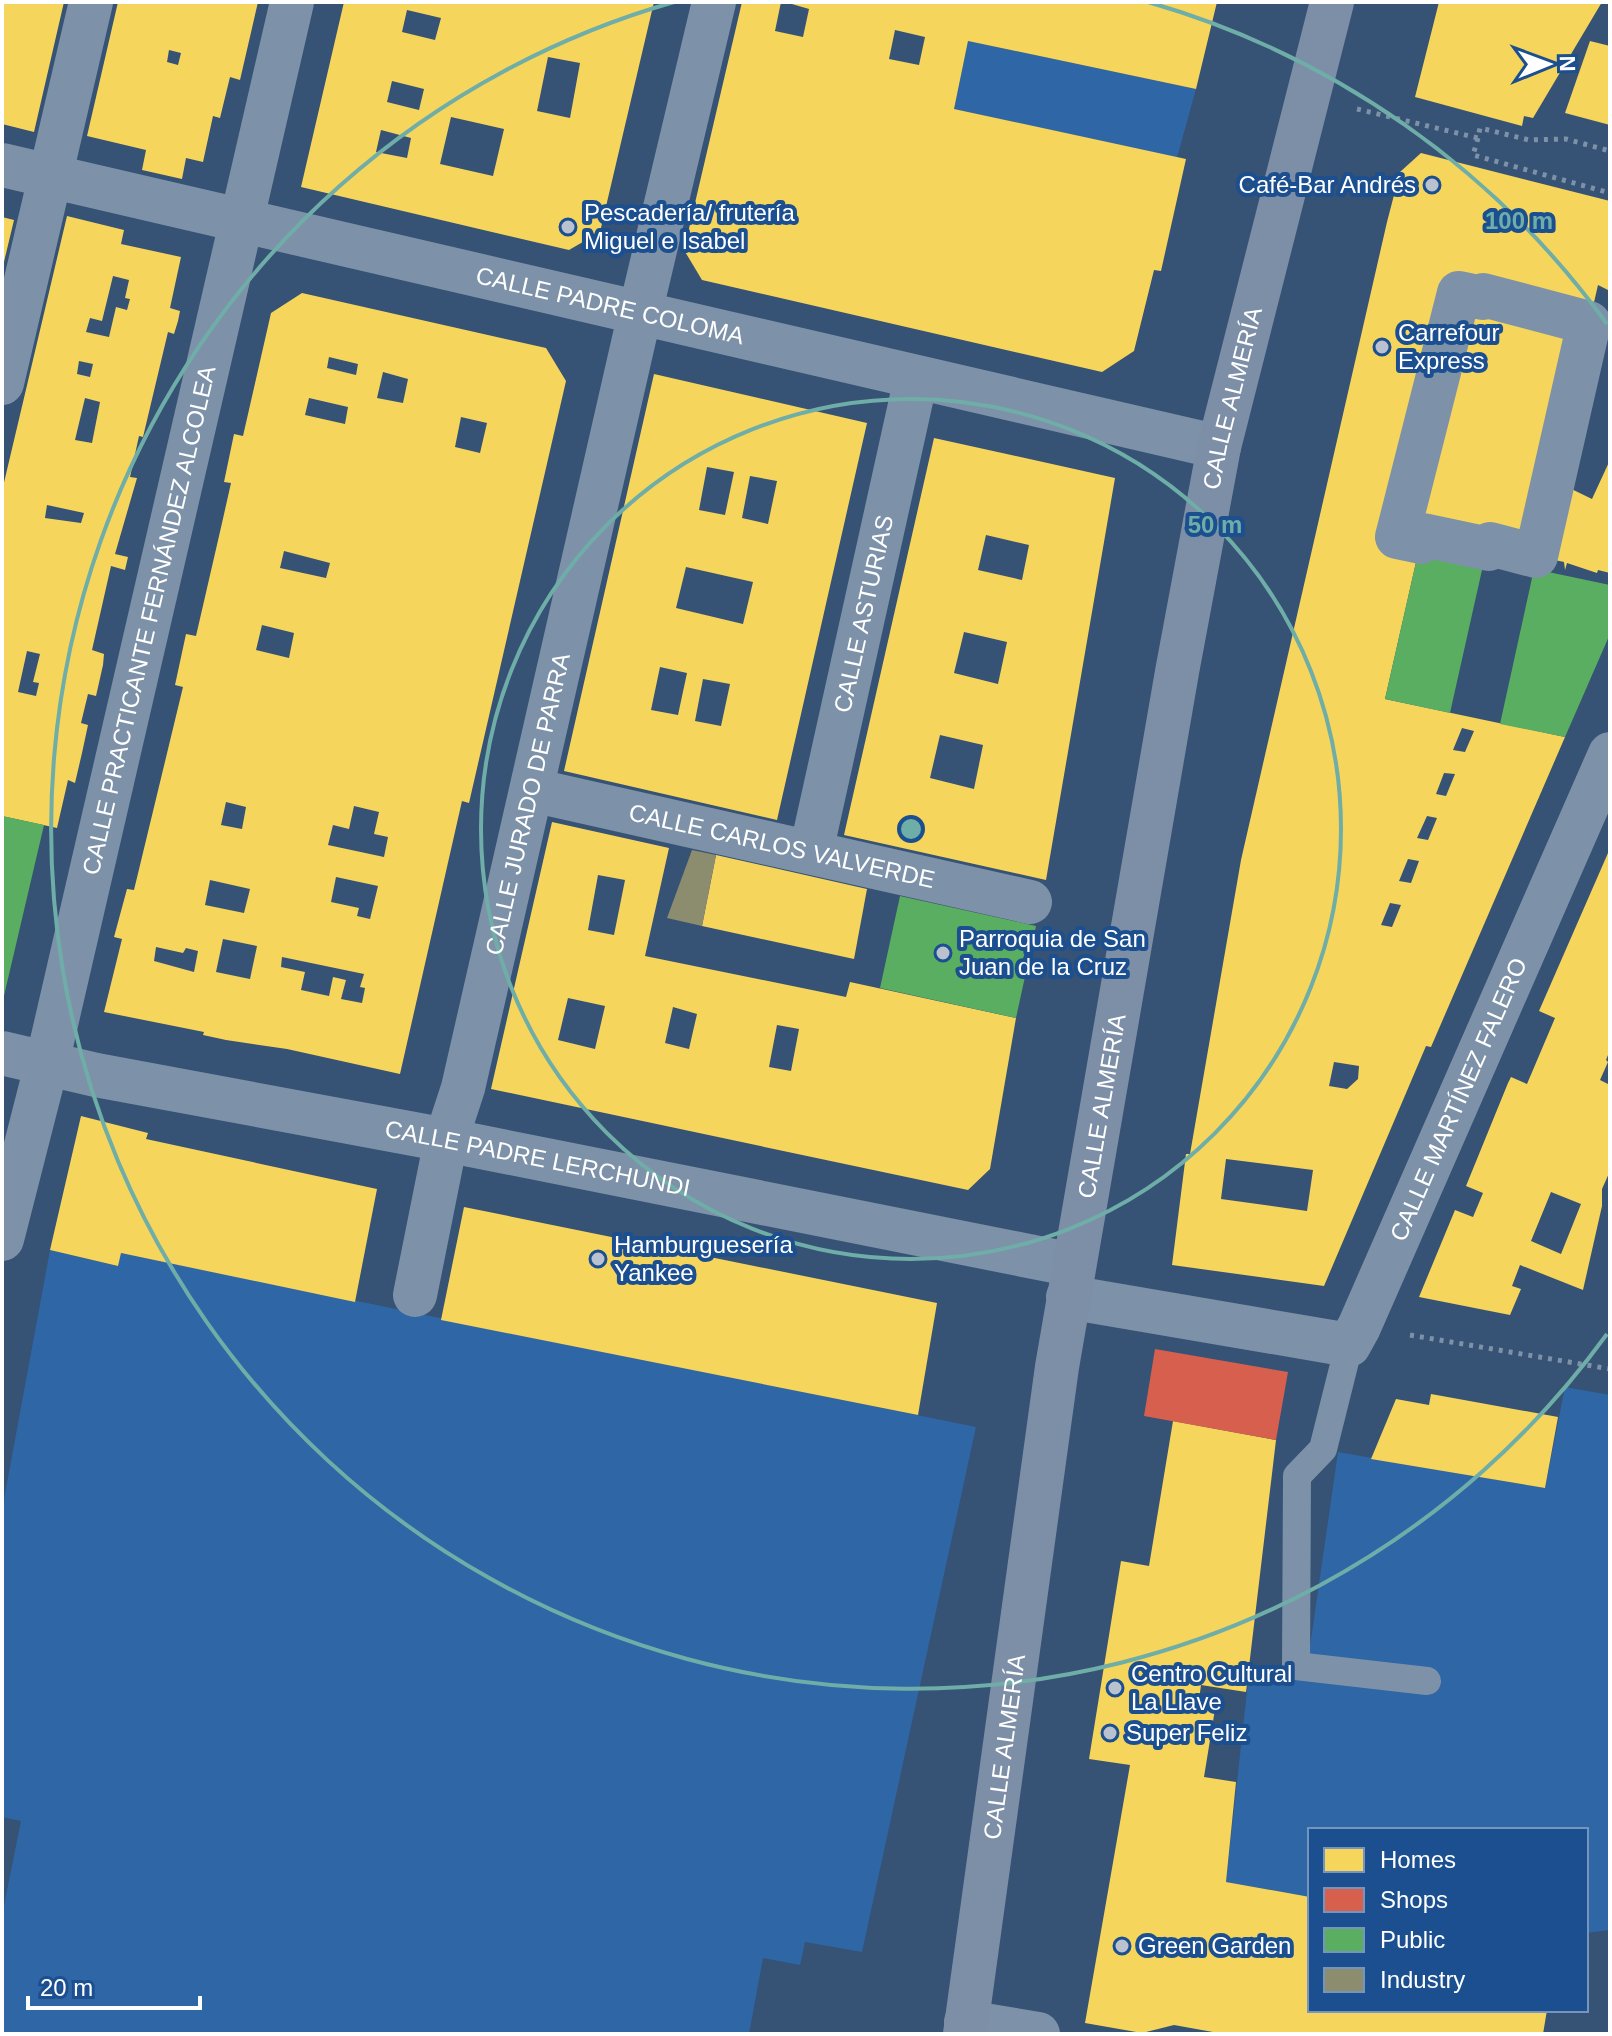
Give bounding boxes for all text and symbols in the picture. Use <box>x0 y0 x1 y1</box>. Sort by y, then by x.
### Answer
north arrow <box>1508 24 1588 104</box>
text: N <box>1555 55 1580 72</box>
place label: Café-Bar Andrés <box>1239 171 1416 198</box>
marker: Café-Bar Andrés <box>1423 176 1441 194</box>
place label: Pescadería/ frutería Miguel e Isabel <box>584 199 795 254</box>
text: 100 m <box>1485 207 1553 234</box>
marker: Pescadería/ frutería Miguel e Isabel <box>559 218 577 236</box>
street label: CALLE PADRE COLOMA <box>473 261 747 350</box>
street label: CALLE ALMERÍA <box>1197 304 1267 492</box>
place label: Carrefour Express <box>1398 319 1499 374</box>
marker: Carrefour Express <box>1373 338 1391 356</box>
street label: CALLE PRACTICANTE FERNÁNDEZ ALCOLEA <box>77 363 221 877</box>
text: 50 m <box>1188 511 1242 538</box>
street label: CALLE ASTURIAS <box>828 512 898 715</box>
street label: CALLE JURADO DE PARRA <box>480 650 575 958</box>
street label: CALLE CARLOS VALVERDE <box>626 798 937 893</box>
centre of rings <box>897 815 925 843</box>
place label: Parroquia de San Juan de la Cruz <box>959 925 1146 980</box>
marker: Parroquia de San Juan de la Cruz <box>934 944 952 962</box>
street label: CALLE MARTÍNEZ FALERO <box>1384 954 1532 1245</box>
street label: CALLE ALMERÍA <box>1072 1012 1131 1200</box>
street label: CALLE PADRE LERCHUNDI <box>383 1115 693 1201</box>
place label: Hamburguesería Yankee <box>614 1231 793 1286</box>
marker: Hamburguesería Yankee <box>589 1250 607 1268</box>
street label: CALLE ALMERÍA <box>978 1652 1030 1841</box>
place label: Centro Cultural La Llave <box>1131 1660 1292 1715</box>
marker: Centro Cultural La Llave <box>1106 1679 1124 1697</box>
place label: Super Feliz <box>1126 1719 1247 1746</box>
marker: Super Feliz <box>1101 1724 1119 1742</box>
legend <box>1308 1828 1588 2012</box>
text: Homes <box>1380 1846 1456 1873</box>
text: Shops <box>1380 1886 1448 1913</box>
text: Public <box>1380 1926 1445 1953</box>
place label: Green Garden <box>1138 1932 1291 1959</box>
marker: Green Garden <box>1113 1937 1131 1955</box>
scale bar <box>28 1960 200 2010</box>
text: Industry <box>1380 1966 1465 1993</box>
text: 20 m <box>40 1974 93 2001</box>

